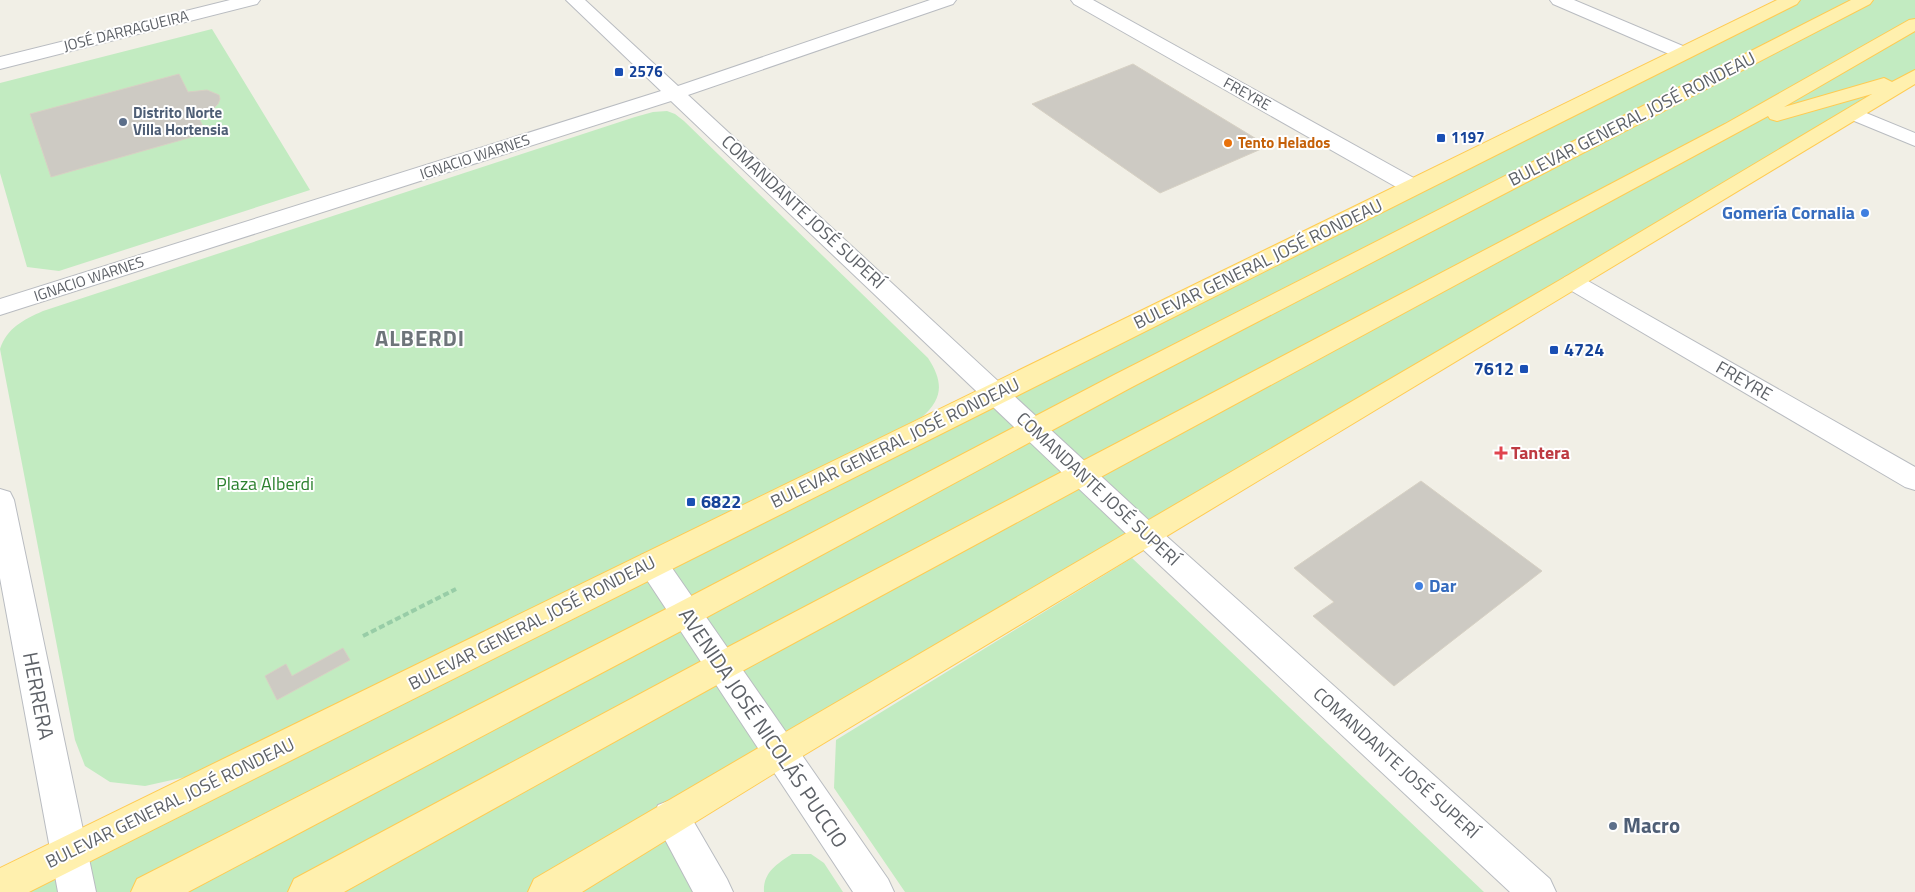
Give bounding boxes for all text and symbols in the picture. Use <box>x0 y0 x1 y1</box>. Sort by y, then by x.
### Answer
street label: JOSÉ DARRAGUEIRA <box>61 4 191 57</box>
street label: BULEVAR GENERAL JOSÉ RONDEAU <box>1504 44 1760 193</box>
place label: 2576 <box>629 60 663 83</box>
marker: 2576 <box>613 66 625 78</box>
street label: FREYRE <box>1219 71 1275 116</box>
place label: Distrito Norte Villa Hortensia <box>133 101 229 141</box>
marker: Distrito Norte Villa Hortensia <box>117 116 129 128</box>
place label: 1197 <box>1451 126 1485 149</box>
street label: IGNACIO WARNES <box>417 128 533 185</box>
street label: COMANDANTE JOSÉ SUPERÍ <box>715 128 892 295</box>
place label: Tento Helados <box>1238 131 1330 154</box>
marker: 1197 <box>1435 132 1447 144</box>
marker: Tento Helados <box>1222 137 1234 149</box>
street label: BULEVAR GENERAL JOSÉ RONDEAU <box>1129 191 1387 336</box>
place label: Gomería Cornalia <box>1722 199 1855 226</box>
marker: Gomería Cornalia <box>1859 207 1871 219</box>
street label: IGNACIO WARNES <box>31 250 147 307</box>
district label: ALBERDI <box>375 321 465 355</box>
place label: 4724 <box>1564 336 1604 363</box>
marker: 4724 <box>1548 344 1560 356</box>
street label: FREYRE <box>1711 354 1778 408</box>
place label: 7612 <box>1474 355 1514 382</box>
marker: 7612 <box>1518 363 1530 375</box>
street label: BULEVAR GENERAL JOSÉ RONDEAU <box>766 370 1024 515</box>
street label: COMANDANTE JOSÉ SUPERÍ <box>1010 405 1187 572</box>
place label: Tantera <box>1511 439 1570 466</box>
marker: Tantera <box>1495 447 1507 459</box>
park label: Plaza Alberdi <box>216 470 314 497</box>
place label: 6822 <box>701 488 741 515</box>
marker: 6822 <box>685 496 697 508</box>
street label: BULEVAR GENERAL JOSÉ RONDEAU <box>404 548 660 697</box>
place label: Dar <box>1429 572 1457 599</box>
marker: Dar <box>1413 580 1425 592</box>
street label: AVENIDA JOSÉ NICOLÁS PUCCIO <box>671 601 856 854</box>
street label: HERRERA <box>15 649 63 743</box>
street label: COMANDANTE JOSÉ SUPERÍ <box>1307 681 1486 845</box>
street label: BULEVAR GENERAL JOSÉ RONDEAU <box>41 730 299 875</box>
place label: Macro <box>1623 809 1680 841</box>
marker: Macro <box>1607 820 1619 832</box>

